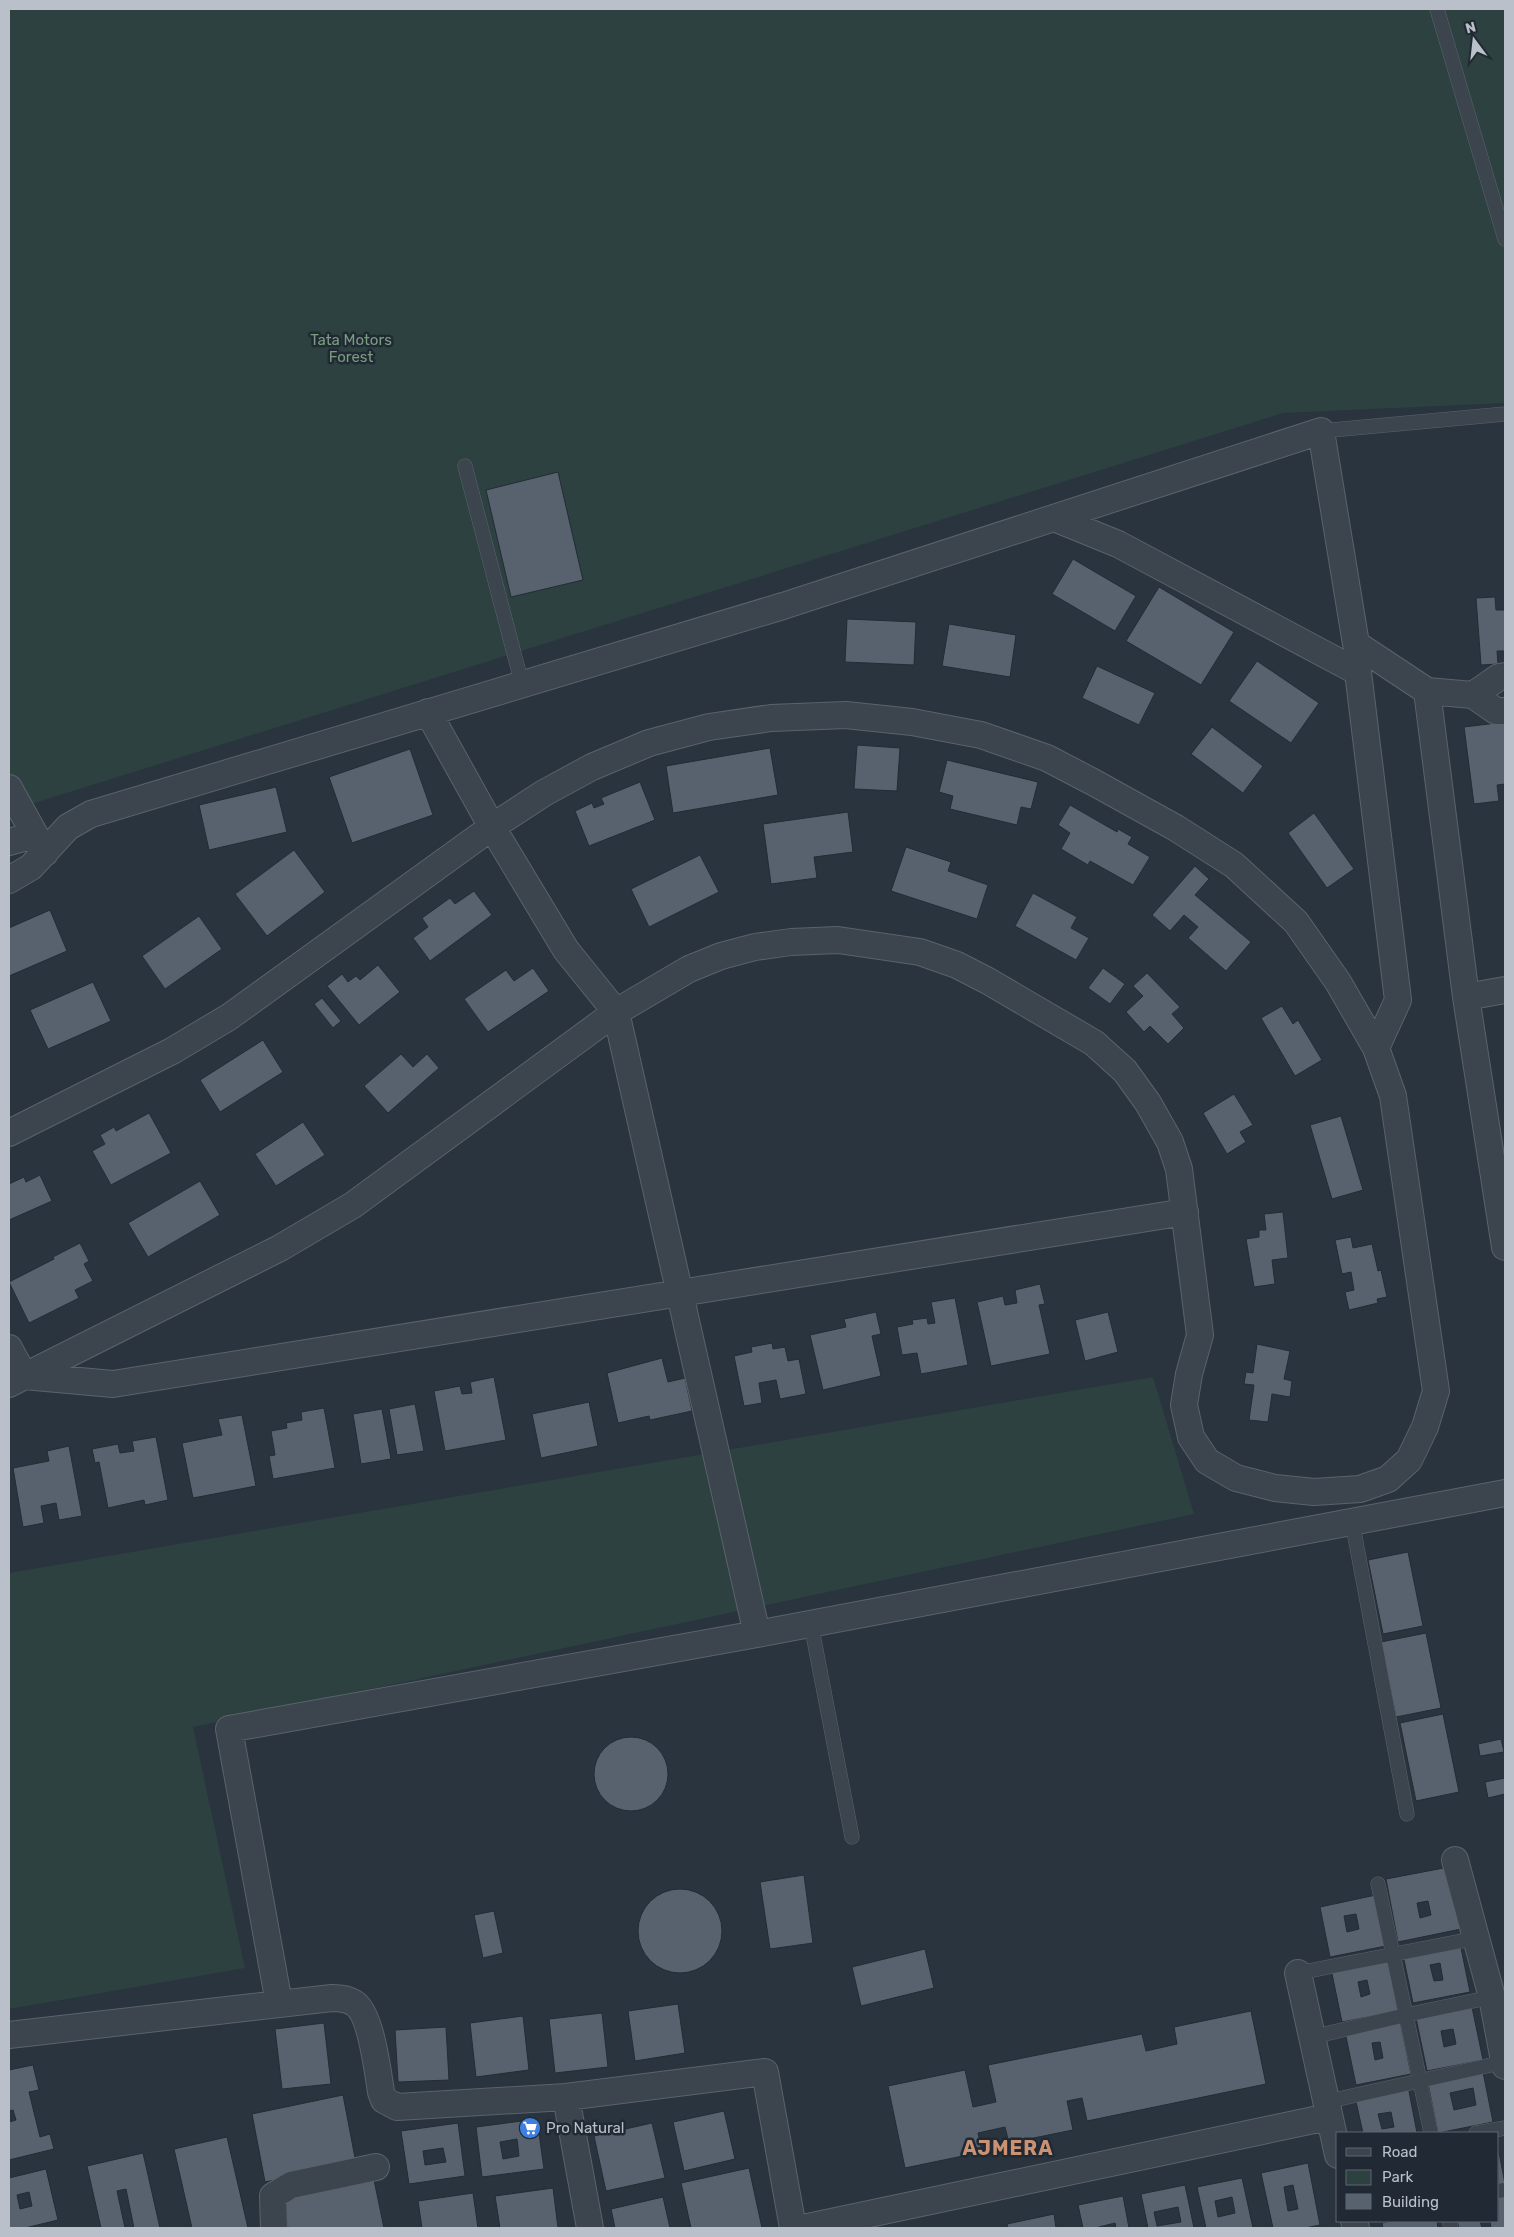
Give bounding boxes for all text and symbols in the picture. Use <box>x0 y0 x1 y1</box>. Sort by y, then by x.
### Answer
north arrow <box>1449 15 1499 65</box>
text: N <box>1464 18 1478 37</box>
park label: Tata Motors Forest <box>310 331 392 366</box>
supermarket icon: Pro Natural <box>518 2116 542 2140</box>
place label: Pro Natural <box>546 2119 625 2137</box>
legend <box>1336 2132 1499 2222</box>
district label: AJMERA <box>962 2136 1054 2160</box>
text: Road <box>1382 2143 1418 2161</box>
text: Park <box>1382 2168 1413 2186</box>
text: Building <box>1382 2193 1439 2211</box>

